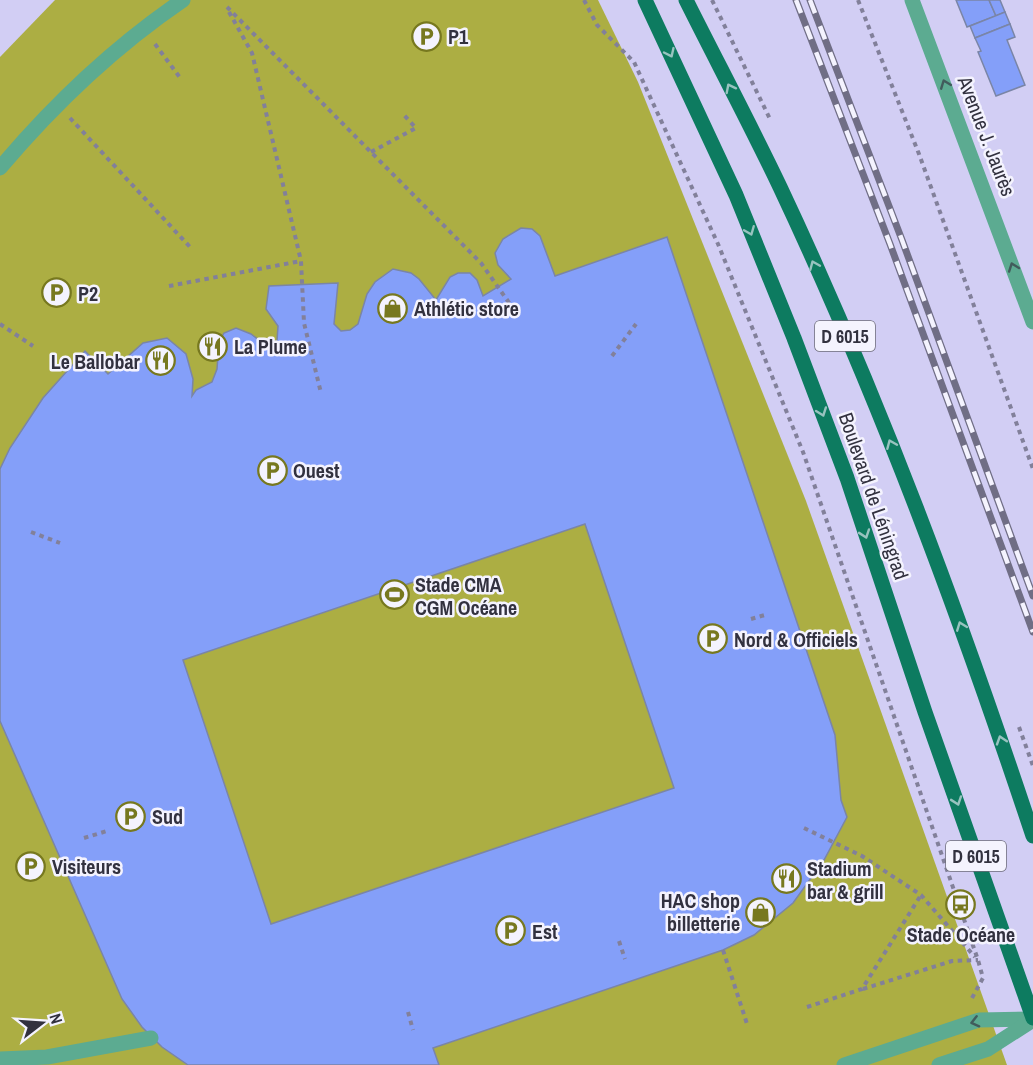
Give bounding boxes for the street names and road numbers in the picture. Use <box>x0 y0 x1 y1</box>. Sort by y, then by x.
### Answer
street label: Avenue J. Jaurès <box>951 71 1022 200</box>
road number: D 6015 <box>815 321 875 351</box>
street label: Boulevard de Léningrad <box>833 409 915 583</box>
road number: D 6015 <box>946 841 1006 871</box>

